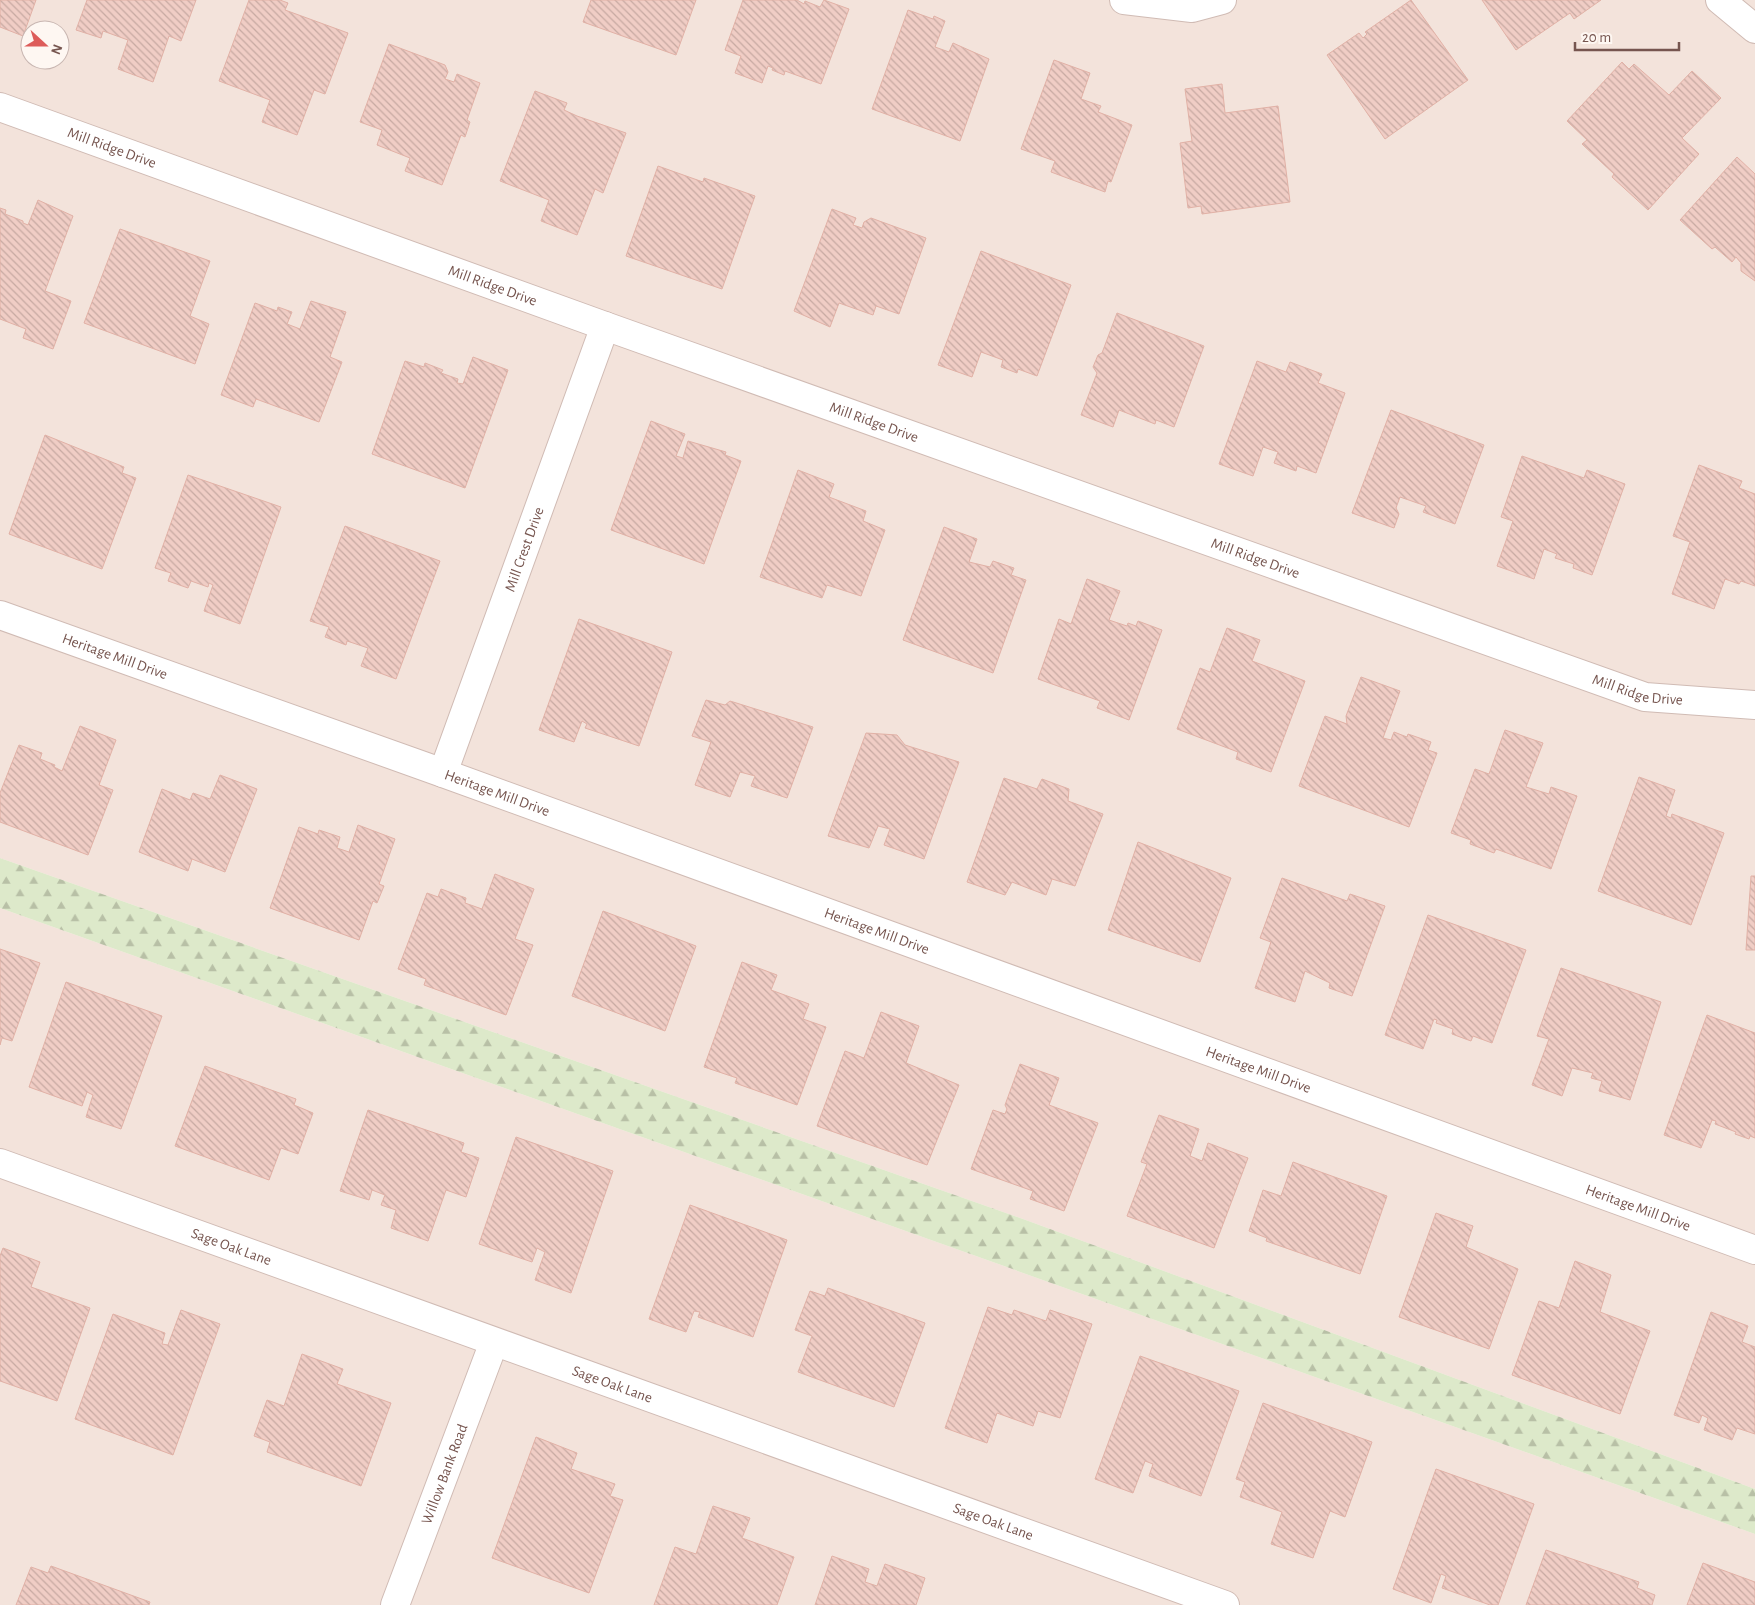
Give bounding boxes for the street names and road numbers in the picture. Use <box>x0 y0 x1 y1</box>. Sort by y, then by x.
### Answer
street label: Mill Ridge Drive <box>66 125 158 170</box>
street label: Mill Ridge Drive <box>446 262 539 308</box>
street label: Mill Ridge Drive <box>828 399 920 445</box>
street label: Mill Crest Drive <box>502 505 546 594</box>
street label: Mill Ridge Drive <box>1209 535 1302 581</box>
street label: Heritage Mill Drive <box>60 630 170 682</box>
street label: Mill Ridge Drive <box>1591 671 1683 707</box>
street label: Heritage Mill Drive <box>443 767 552 819</box>
street label: Heritage Mill Drive <box>822 905 931 957</box>
street label: Heritage Mill Drive <box>1204 1044 1313 1095</box>
street label: Heritage Mill Drive <box>1584 1182 1693 1233</box>
street label: Sage Oak Lane <box>189 1225 273 1268</box>
street label: Sage Oak Lane <box>570 1363 654 1405</box>
street label: Willow Bank Road <box>419 1422 470 1526</box>
street label: Sage Oak Lane <box>951 1500 1035 1543</box>

